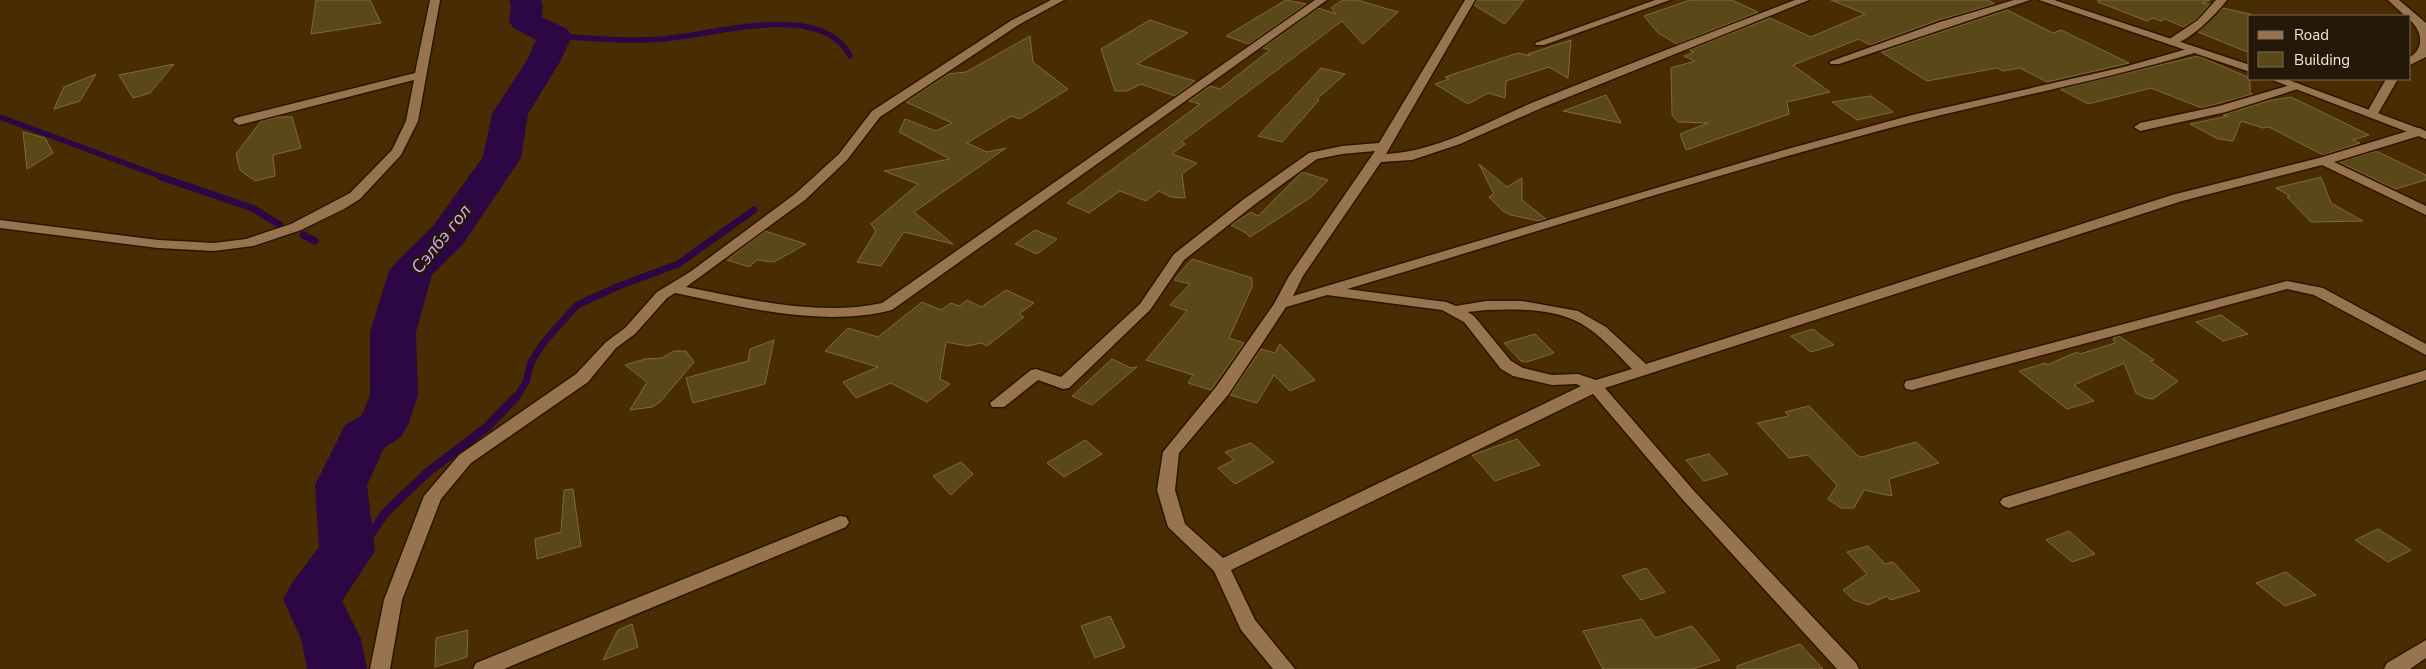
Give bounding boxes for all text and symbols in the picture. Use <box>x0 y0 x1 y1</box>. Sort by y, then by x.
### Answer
legend <box>2248 15 2411 80</box>
text: Road <box>2294 25 2329 45</box>
text: Building <box>2294 50 2350 70</box>
water label: Сэлбэ гол <box>406 199 476 279</box>

